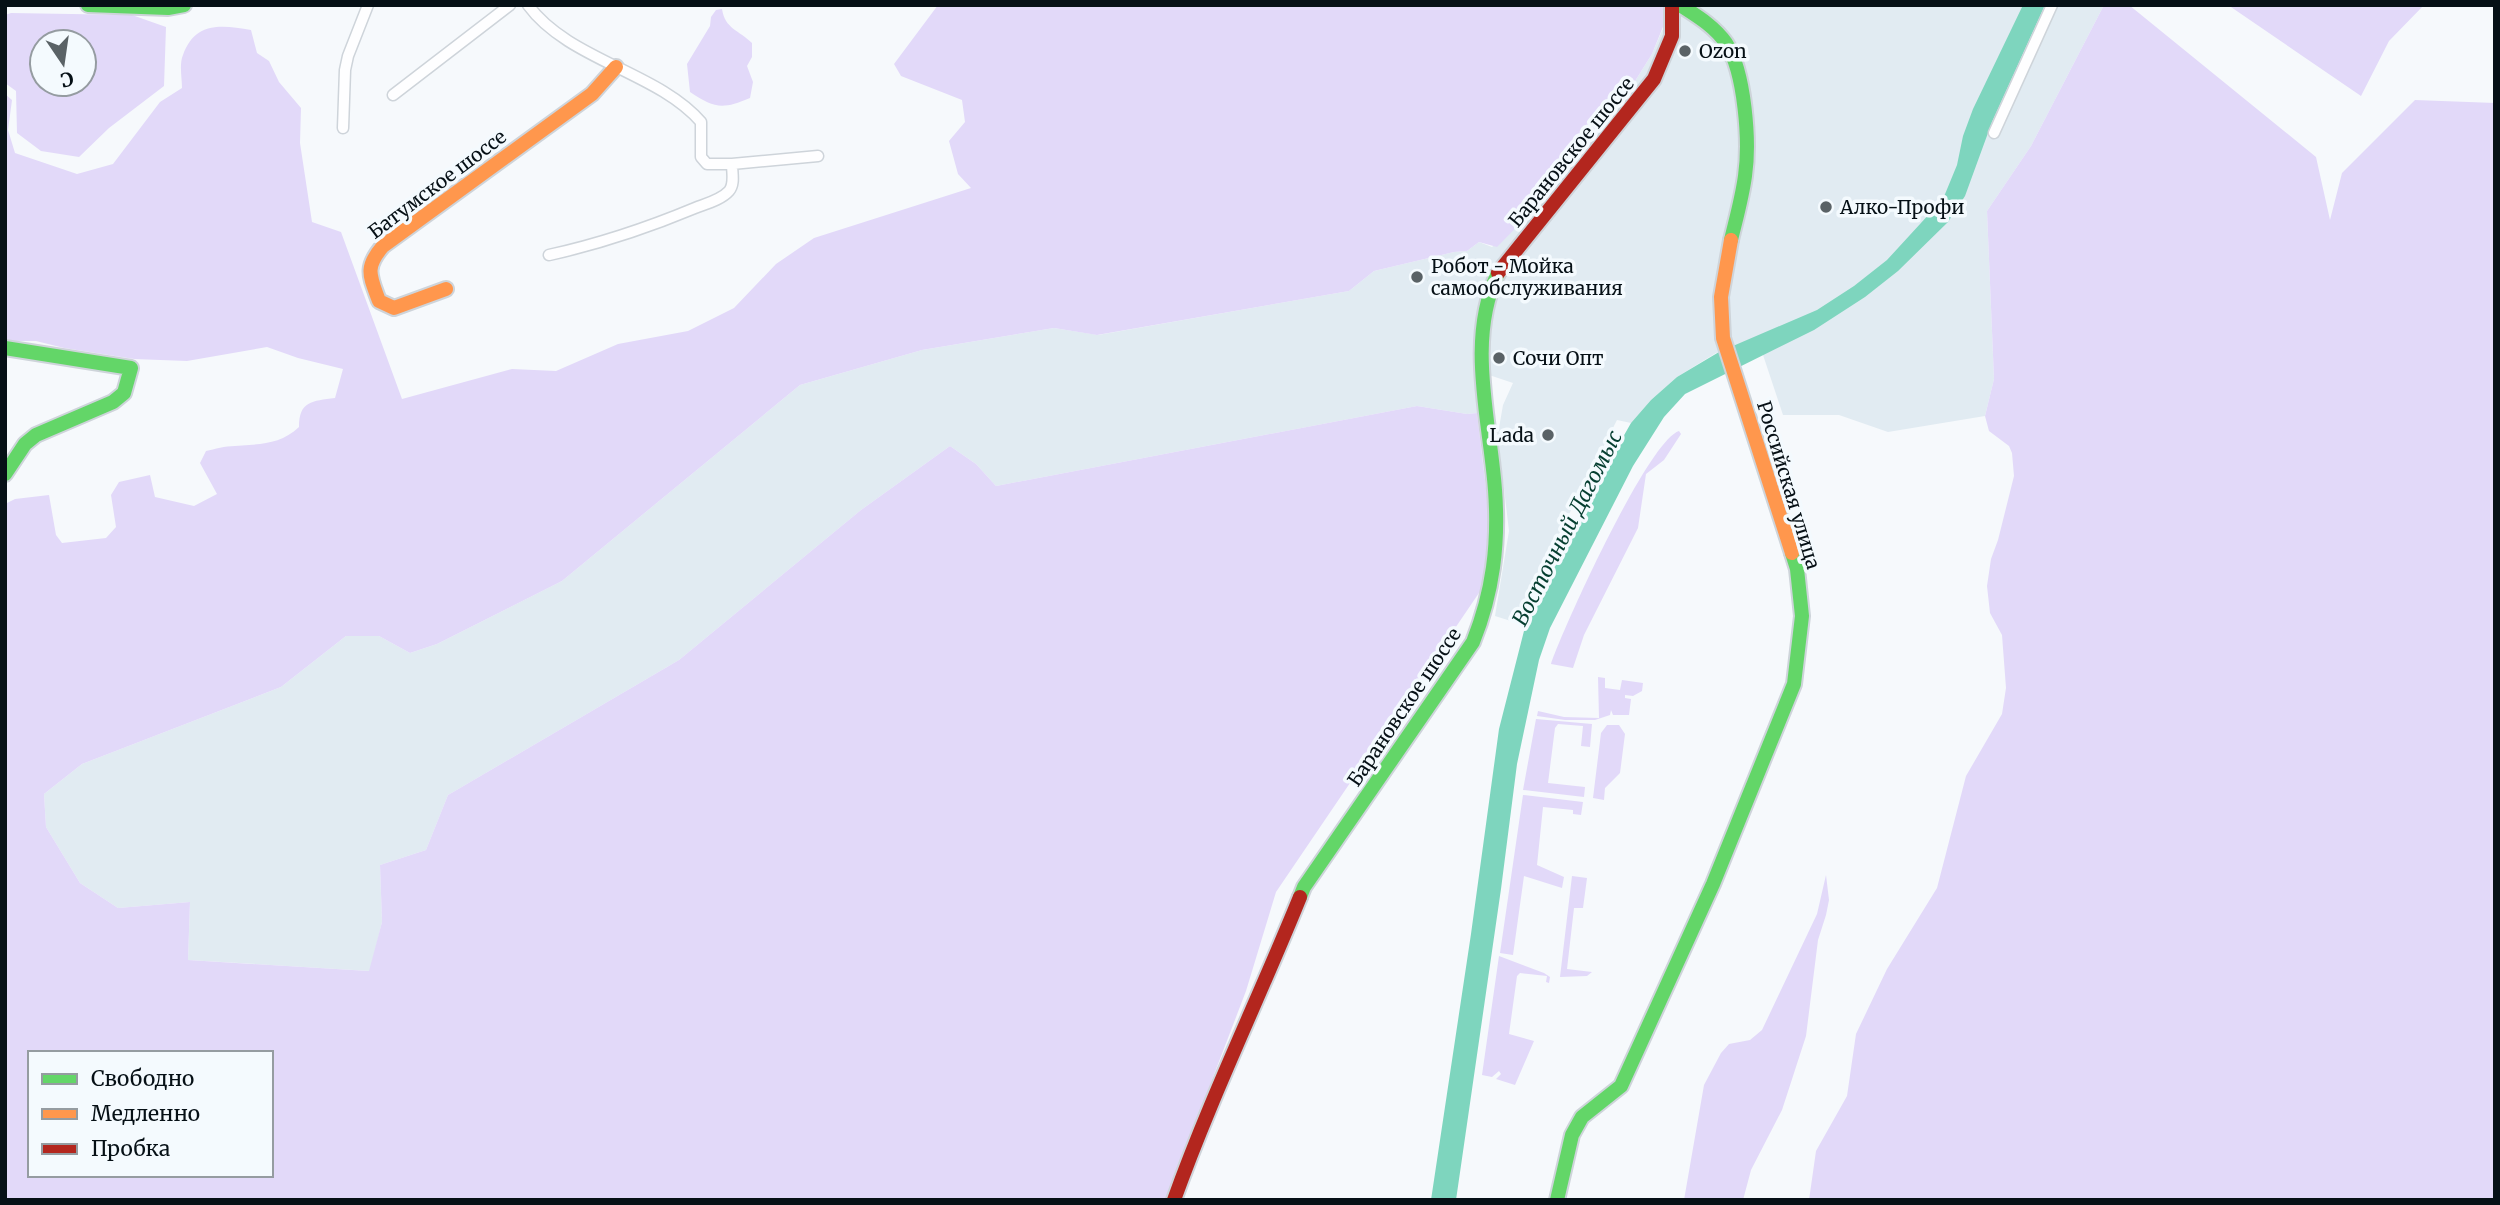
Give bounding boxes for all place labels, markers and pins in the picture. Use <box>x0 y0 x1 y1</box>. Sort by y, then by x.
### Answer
place label: Ozon <box>1699 39 1747 63</box>
marker: Ozon <box>1677 43 1693 59</box>
place label: Алко-Профи <box>1839 195 1964 219</box>
marker: Алко-Профи <box>1818 199 1834 215</box>
place label: Робот - Мойка самообслуживания <box>1431 254 1623 300</box>
marker: Робот - Мойка самообслуживания <box>1409 269 1425 285</box>
place label: Сочи Опт <box>1513 346 1604 370</box>
marker: Сочи Опт <box>1491 350 1507 366</box>
place label: Lada <box>1490 423 1534 447</box>
marker: Lada <box>1540 427 1556 443</box>

